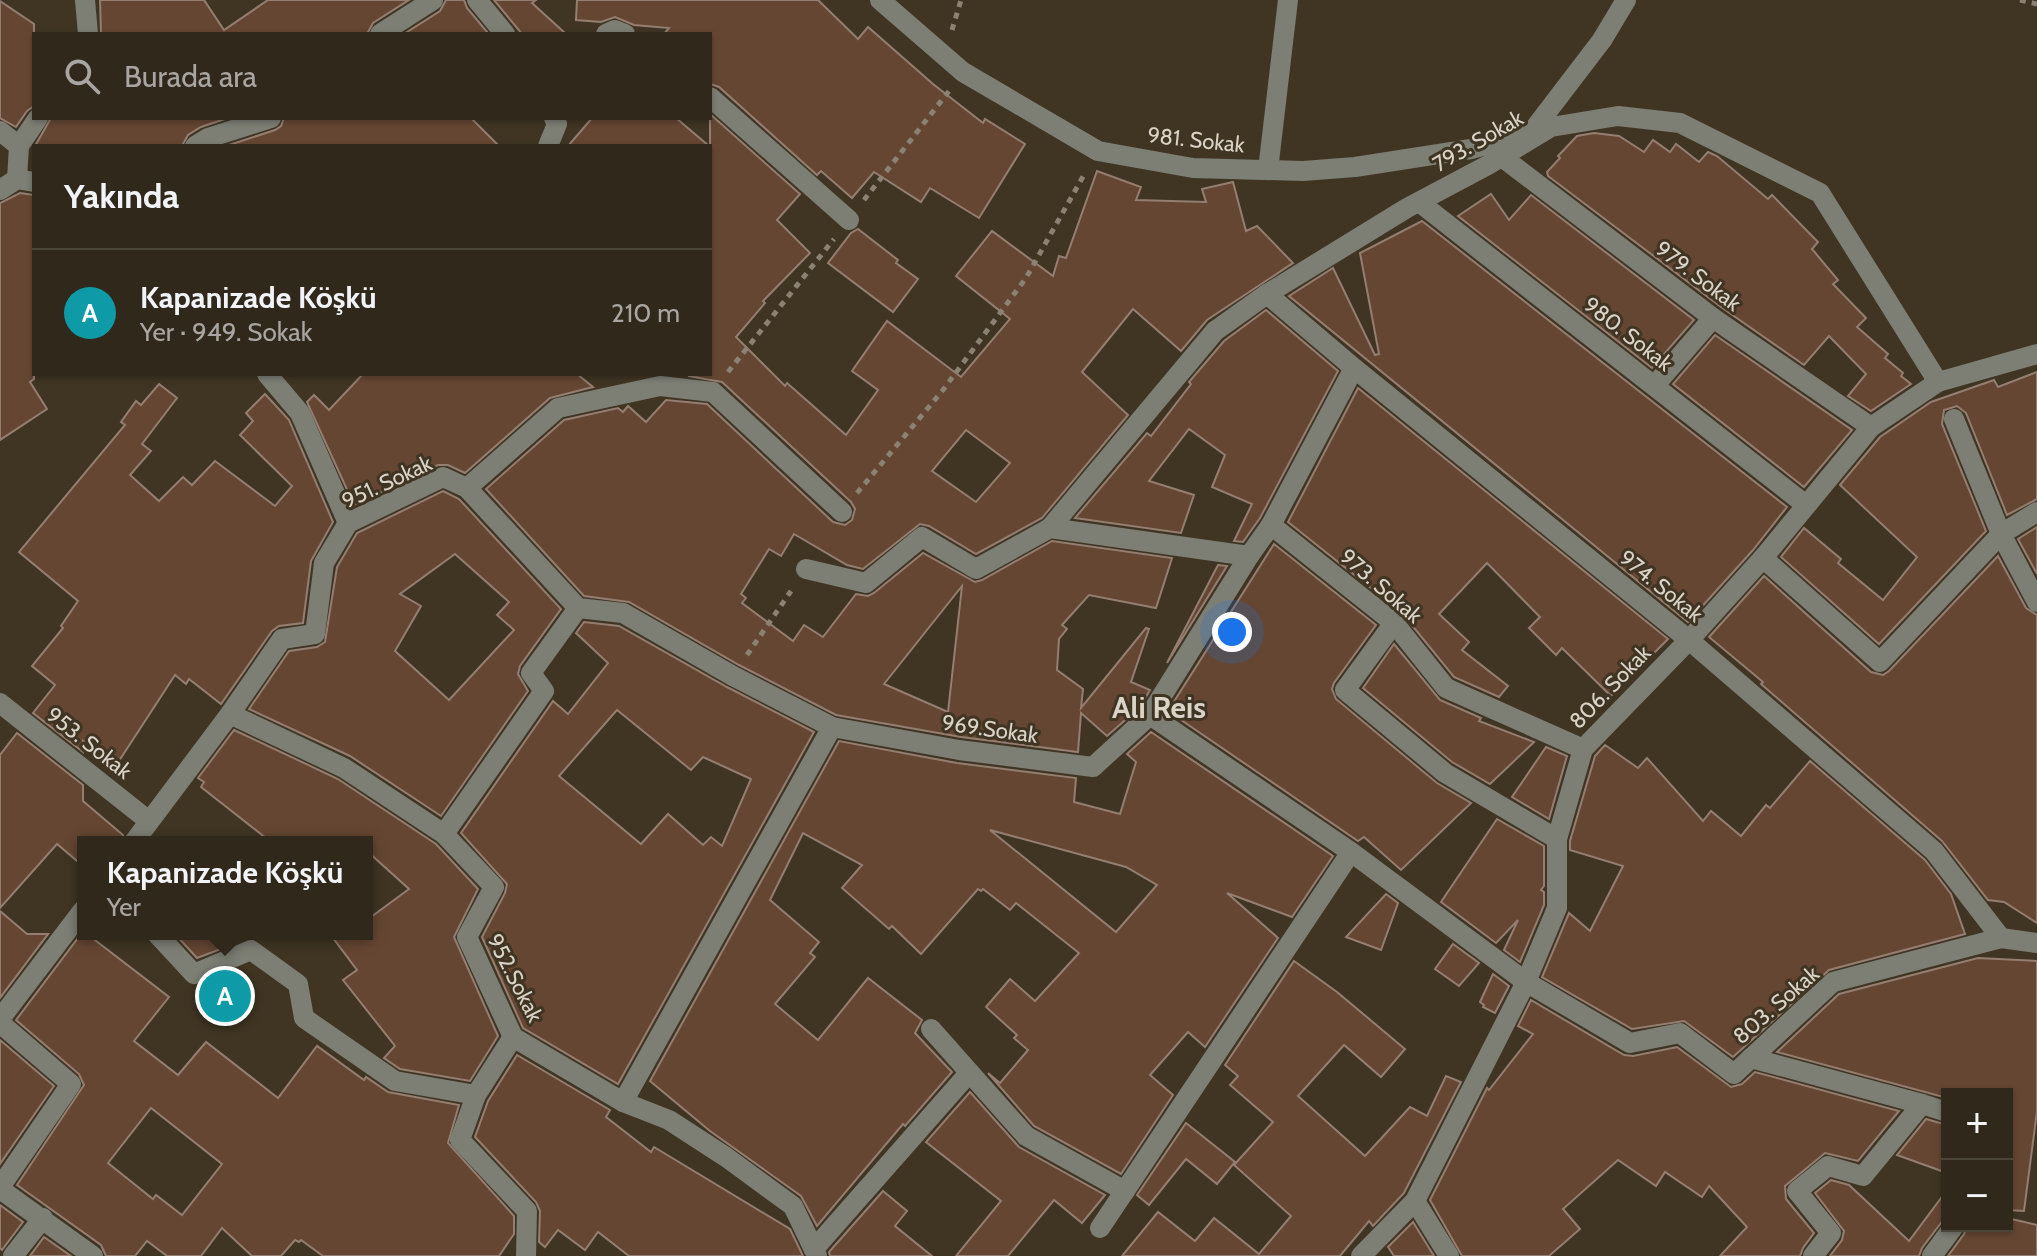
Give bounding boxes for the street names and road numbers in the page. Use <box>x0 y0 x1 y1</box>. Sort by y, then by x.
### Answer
street label: 793. Sokak <box>1428 104 1528 178</box>
street label: 981. Sokak <box>1146 121 1246 159</box>
street label: 979. Sokak <box>1650 235 1746 317</box>
street label: 980. Sokak <box>1578 291 1678 377</box>
street label: 951. Sokak <box>338 449 436 515</box>
street label: 973. Sokak <box>1334 543 1428 629</box>
street label: 974. Sokak <box>1614 544 1708 628</box>
street label: 806. Sokak <box>1564 639 1657 734</box>
street label: 953. Sokak <box>41 701 137 785</box>
street label: 969.Sokak <box>940 709 1040 749</box>
street label: 952.Sokak <box>481 929 549 1027</box>
street label: 803. Sokak <box>1727 960 1825 1050</box>

